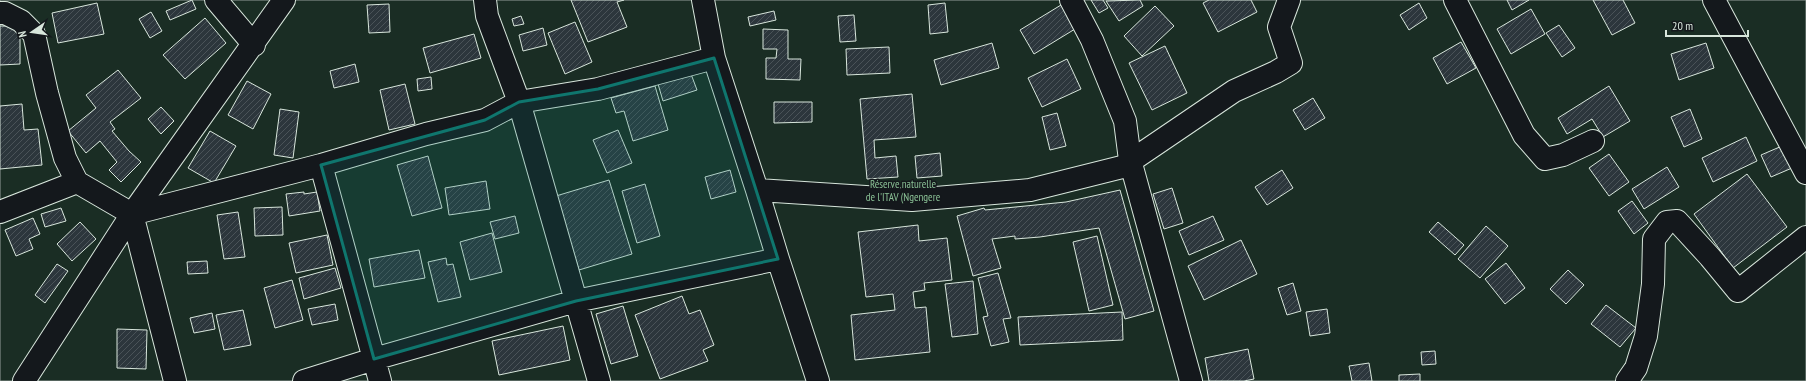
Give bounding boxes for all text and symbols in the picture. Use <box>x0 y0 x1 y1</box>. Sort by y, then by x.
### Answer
north arrow <box>12 12 52 52</box>
scale bar <box>1666 12 1748 38</box>
text: 20 m <box>1672 18 1693 33</box>
text: N <box>15 30 30 39</box>
park label: Réserve naturelle de l'ITAV (Ngengere <box>866 177 941 204</box>

